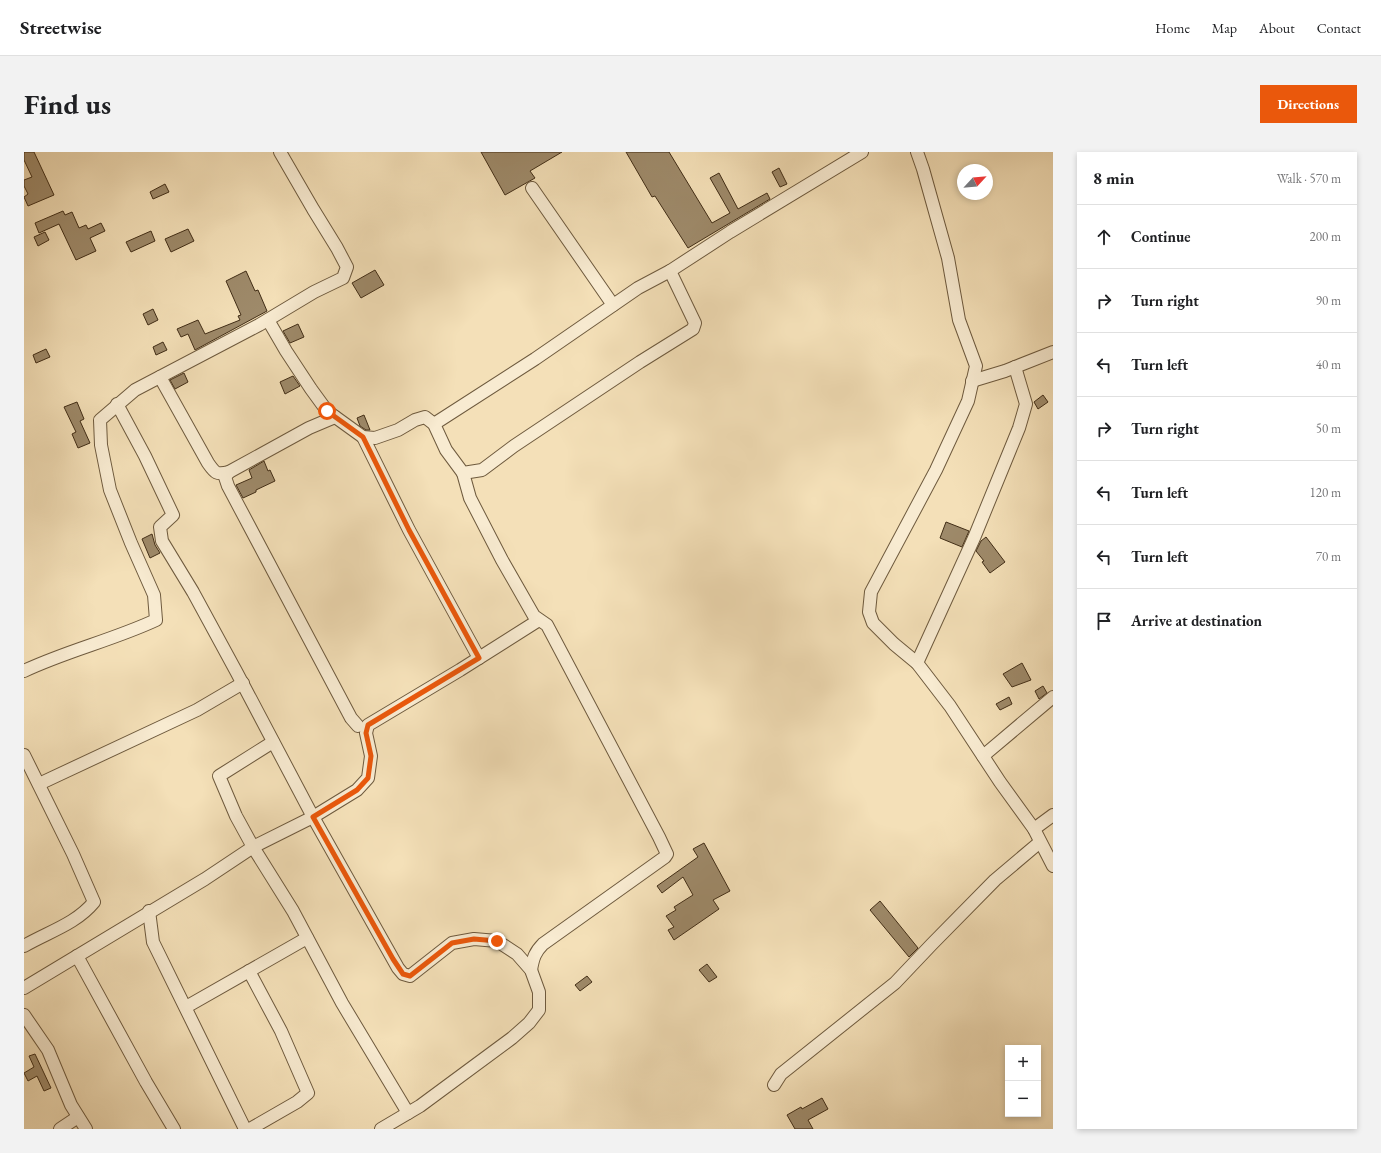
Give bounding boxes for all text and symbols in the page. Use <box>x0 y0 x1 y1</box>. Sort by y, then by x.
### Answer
text: Streetwise <box>20 15 102 40</box>
text: Home <box>1155 19 1190 37</box>
text: Map <box>1212 19 1237 37</box>
text: About <box>1259 19 1295 37</box>
text: Contact <box>1317 19 1361 37</box>
button: Directions <box>1260 85 1357 123</box>
text: Find us <box>24 86 111 122</box>
north arrow <box>957 164 993 200</box>
text: 8 min <box>1093 167 1134 189</box>
text: Walk · 570 m <box>1277 170 1341 187</box>
icon: ahead <box>1093 226 1115 248</box>
text: Continue <box>1131 227 1191 246</box>
text: 200 m <box>1310 228 1341 245</box>
icon: right <box>1093 290 1115 312</box>
text: Turn right <box>1131 291 1199 310</box>
text: 90 m <box>1316 292 1341 309</box>
icon: left <box>1093 354 1115 376</box>
text: Turn left <box>1131 355 1188 374</box>
text: 40 m <box>1316 356 1341 373</box>
route start <box>318 402 336 420</box>
icon: right <box>1093 418 1115 440</box>
text: Turn right <box>1131 419 1199 438</box>
text: 50 m <box>1316 420 1341 437</box>
icon: left <box>1093 482 1115 504</box>
text: Turn left <box>1131 483 1188 502</box>
text: 120 m <box>1310 484 1341 501</box>
icon: left <box>1093 546 1115 568</box>
text: Turn left <box>1131 547 1188 566</box>
text: 70 m <box>1316 548 1341 565</box>
icon: arrive <box>1093 610 1115 632</box>
text: Arrive at destination <box>1131 611 1262 630</box>
route end <box>488 932 506 950</box>
map controls <box>1005 1045 1041 1117</box>
button: + <box>1005 1045 1041 1081</box>
button: − <box>1005 1081 1041 1117</box>

